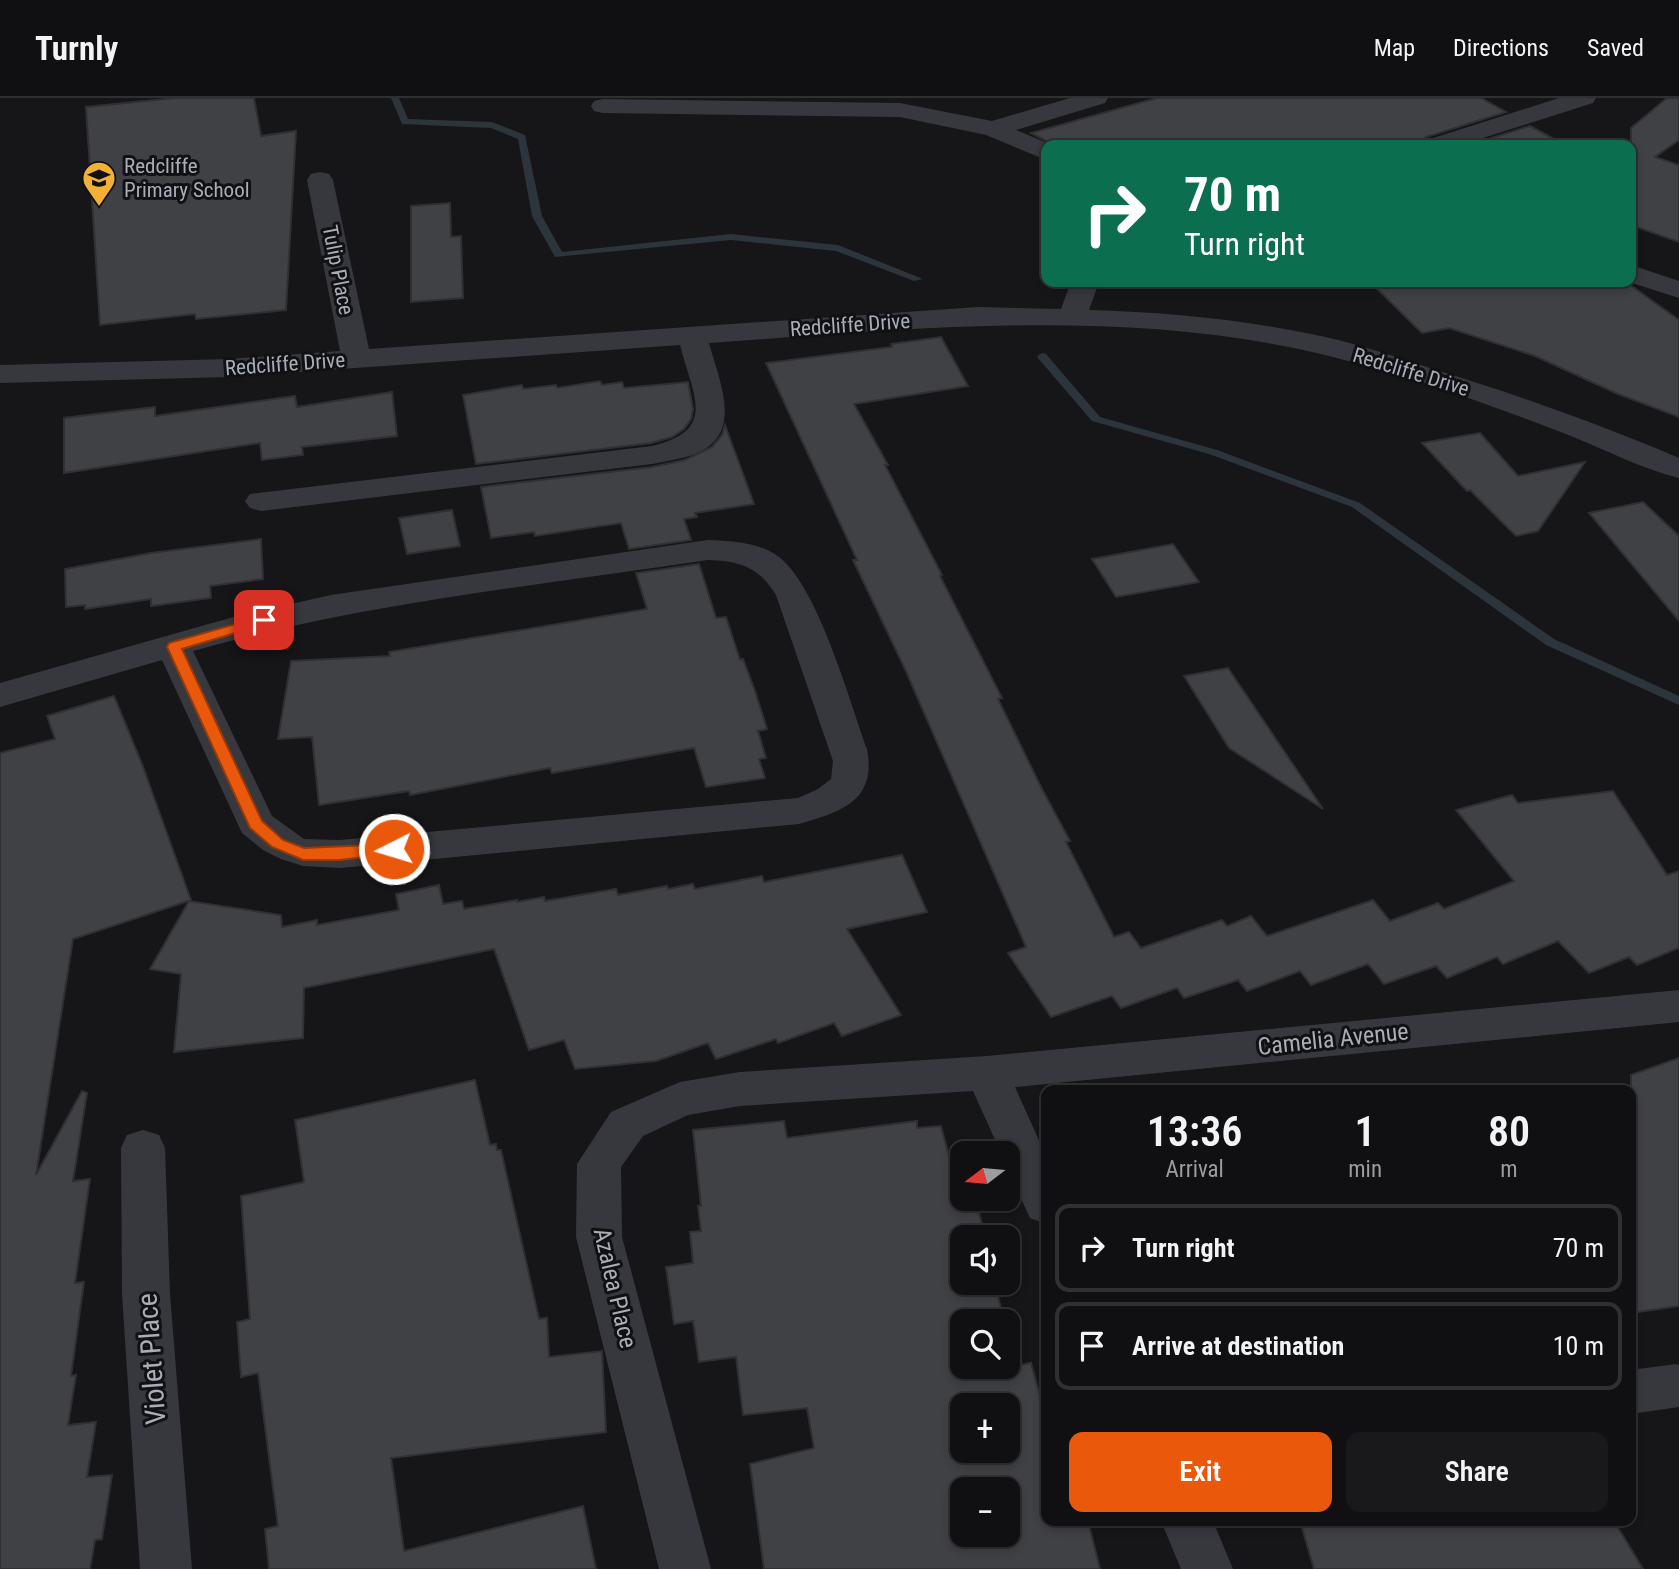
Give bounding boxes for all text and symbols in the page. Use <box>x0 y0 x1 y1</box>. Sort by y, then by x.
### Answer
text: Turnly <box>35 29 118 68</box>
text: Map <box>1374 34 1415 62</box>
text: Directions <box>1453 34 1549 62</box>
text: Saved <box>1587 34 1644 62</box>
place label: Redcliffe Primary School <box>124 154 250 202</box>
school or university icon: Redcliffe Primary School <box>80 159 118 208</box>
text: 70 m <box>1184 166 1281 223</box>
icon: right <box>1069 168 1160 259</box>
street label: Tulip Place <box>318 223 358 317</box>
text: Turn right <box>1184 225 1305 263</box>
street label: Redcliffe Drive <box>789 309 911 341</box>
street label: Redcliffe Drive <box>1350 343 1472 401</box>
street label: Redcliffe Drive <box>224 348 346 380</box>
pin <box>234 590 294 650</box>
icon: arrive <box>245 601 283 639</box>
position arrow <box>357 812 431 886</box>
street label: Camelia Avenue <box>1256 1017 1410 1061</box>
text: 13:36 <box>1147 1107 1242 1156</box>
text: 1 <box>1355 1107 1376 1156</box>
text: 80 <box>1488 1107 1530 1156</box>
north arrow <box>950 1141 1020 1211</box>
map controls <box>950 1141 1020 1547</box>
text: Arrival <box>1165 1156 1224 1183</box>
text: min <box>1348 1156 1382 1183</box>
text: m <box>1500 1156 1518 1183</box>
street label: Azalea Place <box>588 1225 642 1351</box>
button: sound <box>950 1225 1020 1295</box>
icon: right <box>1073 1229 1111 1267</box>
text: Turn right <box>1132 1233 1234 1263</box>
text: 70 m <box>1553 1233 1604 1263</box>
street label: Violet Place <box>130 1292 173 1426</box>
button: search <box>950 1309 1020 1379</box>
icon: arrive <box>1073 1327 1111 1365</box>
text: Arrive at destination <box>1132 1331 1344 1361</box>
text: 10 m <box>1553 1331 1604 1361</box>
button: + <box>950 1393 1020 1463</box>
button: Exit <box>1069 1432 1332 1512</box>
button: Share <box>1346 1432 1608 1512</box>
button: − <box>950 1477 1020 1547</box>

